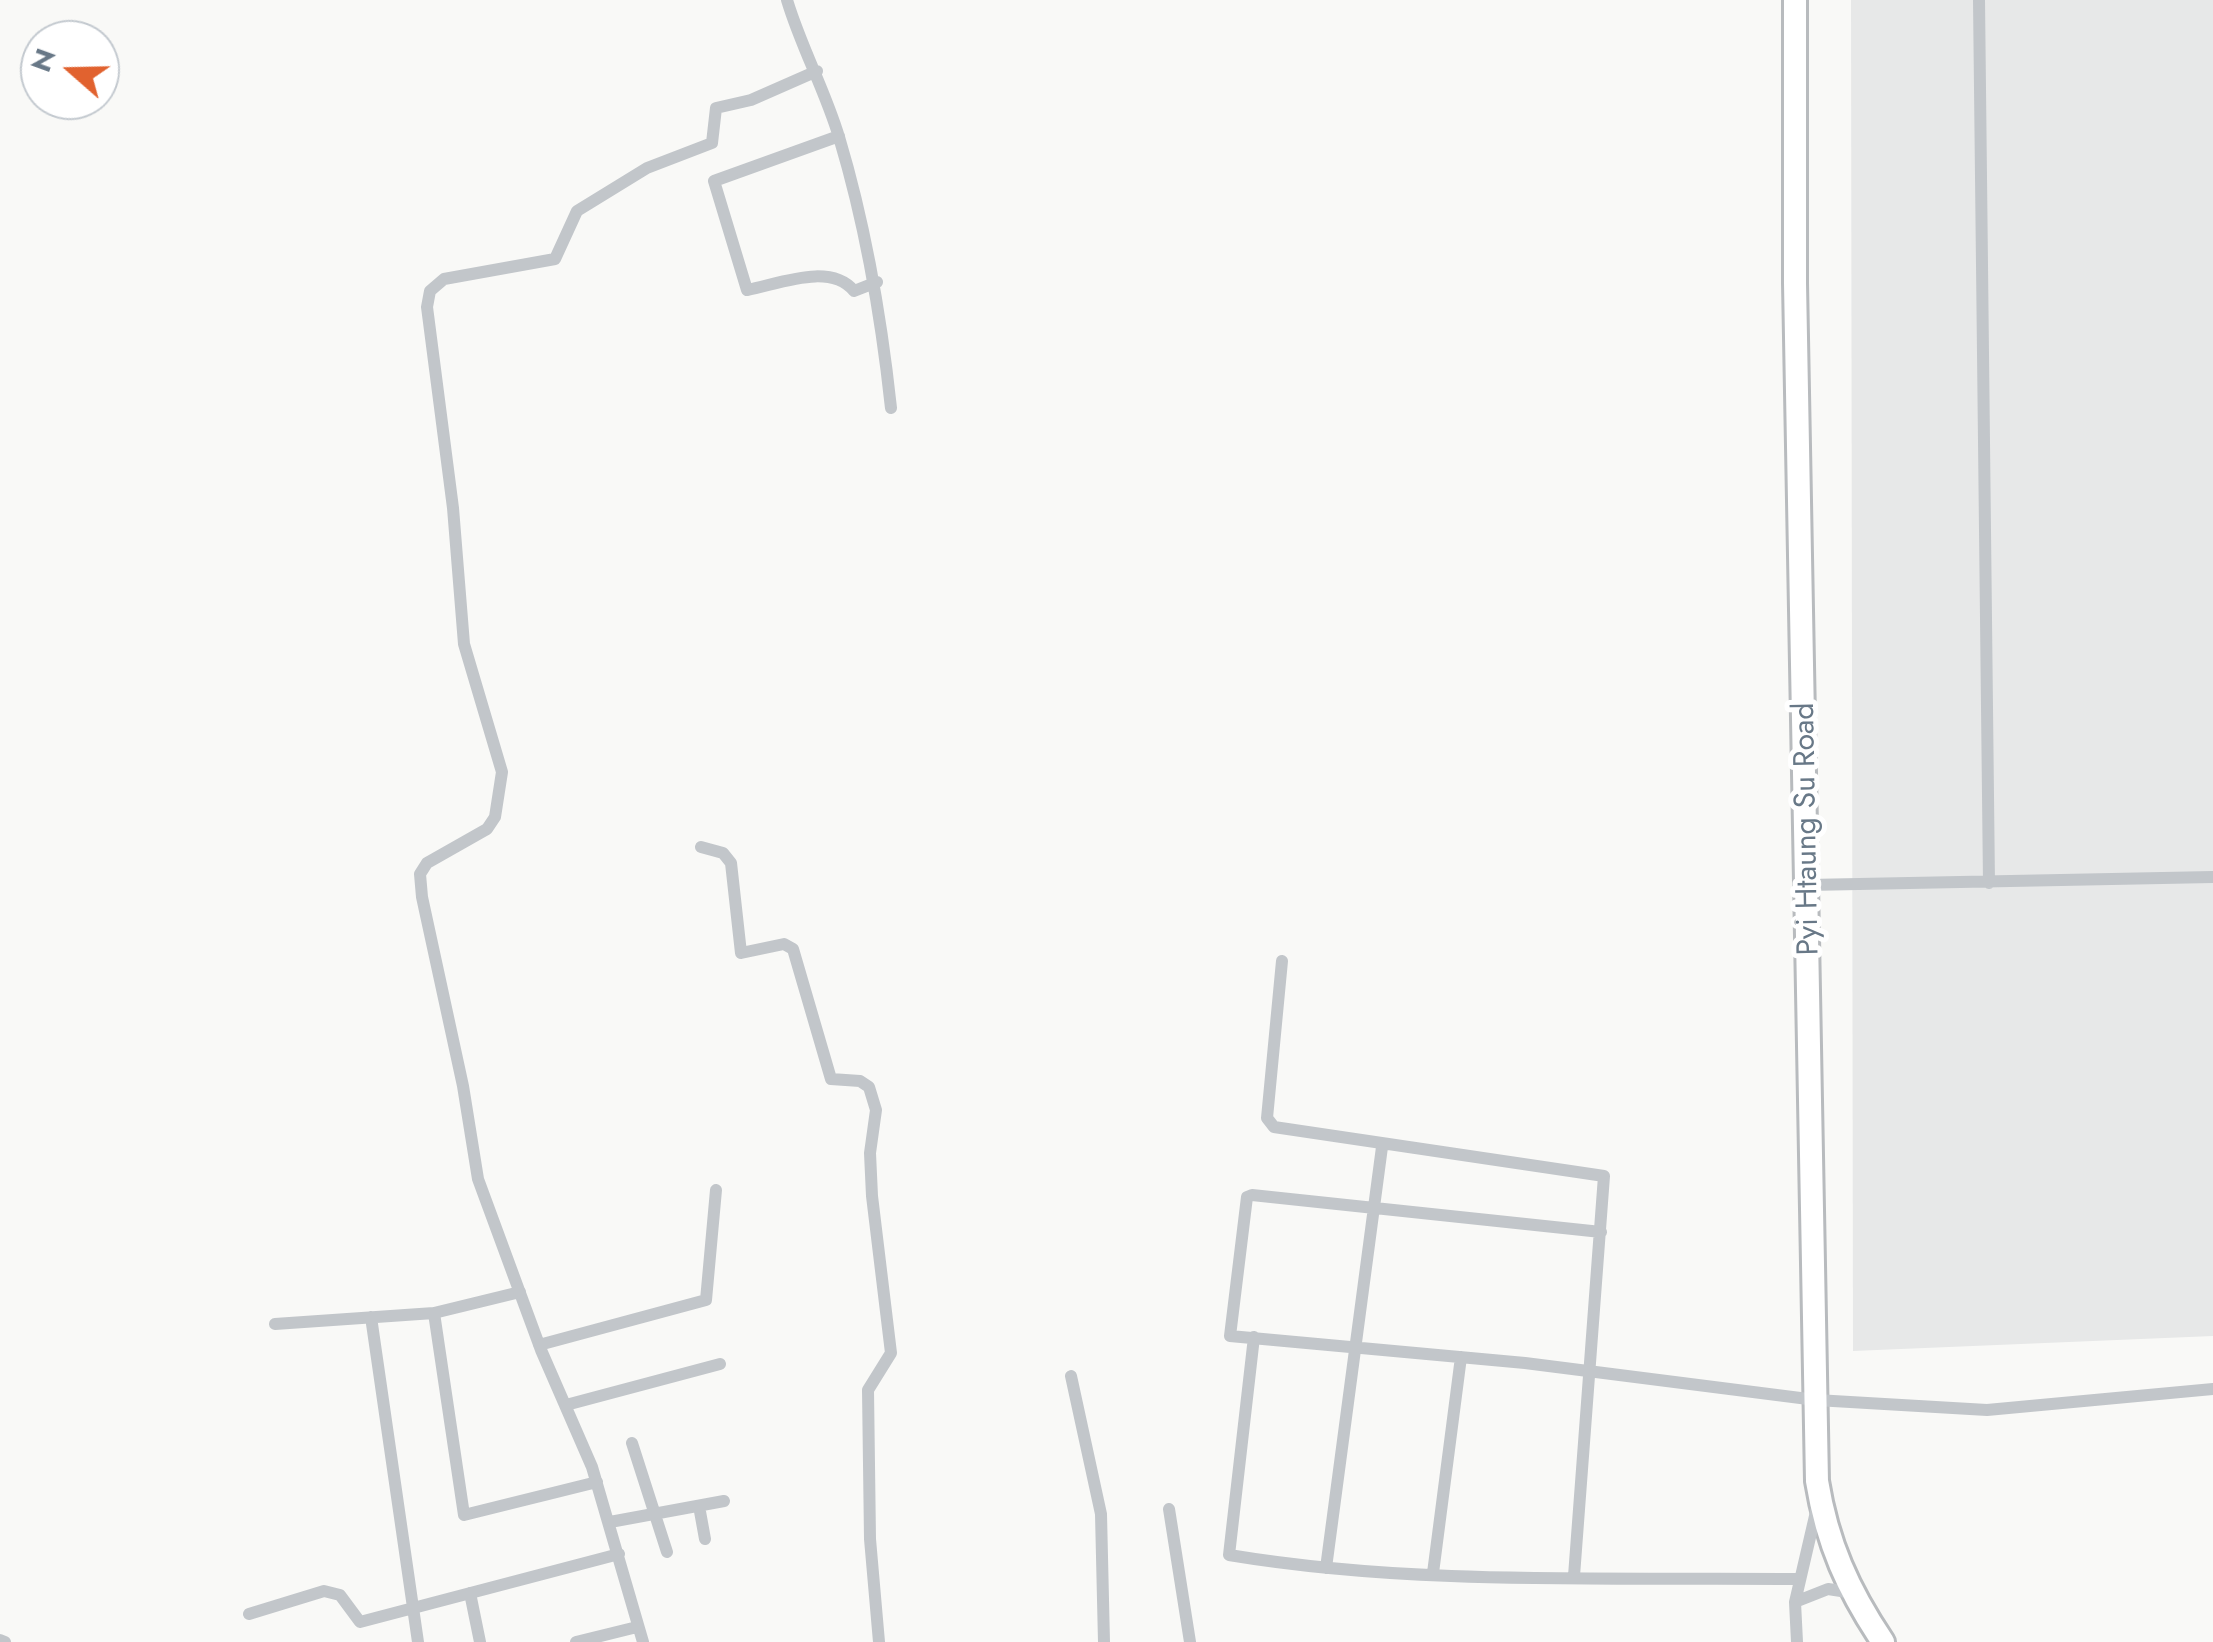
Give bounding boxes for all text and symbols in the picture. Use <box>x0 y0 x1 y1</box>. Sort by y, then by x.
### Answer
north arrow <box>20 20 120 120</box>
text: N <box>20 43 66 78</box>
street label: Pyi Htaung Su Road <box>1788 702 1828 956</box>

